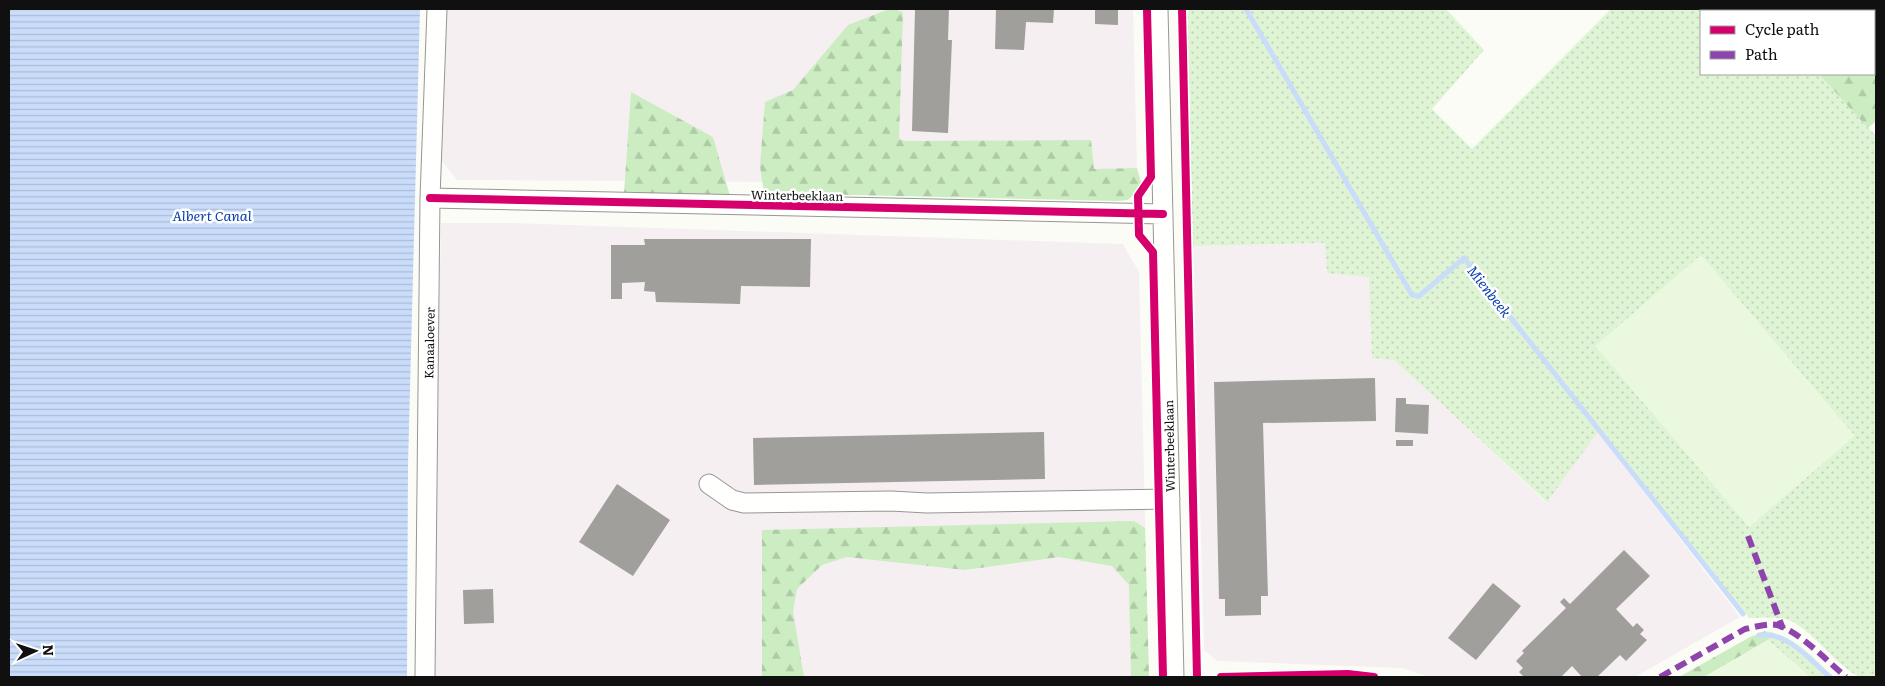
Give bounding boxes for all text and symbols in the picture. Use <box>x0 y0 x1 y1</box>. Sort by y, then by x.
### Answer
legend <box>1700 10 1875 75</box>
text: Cycle path <box>1745 17 1820 40</box>
text: Path <box>1745 42 1778 65</box>
street label: Winterbeeklaan <box>751 185 843 205</box>
water label: Albert Canal <box>172 205 252 225</box>
water label: Mienbeek <box>1463 261 1517 321</box>
street label: Kanaaloever <box>419 307 439 379</box>
street label: Winterbeeklaan <box>1159 400 1179 492</box>
north arrow <box>10 626 60 676</box>
text: N <box>39 644 59 657</box>

